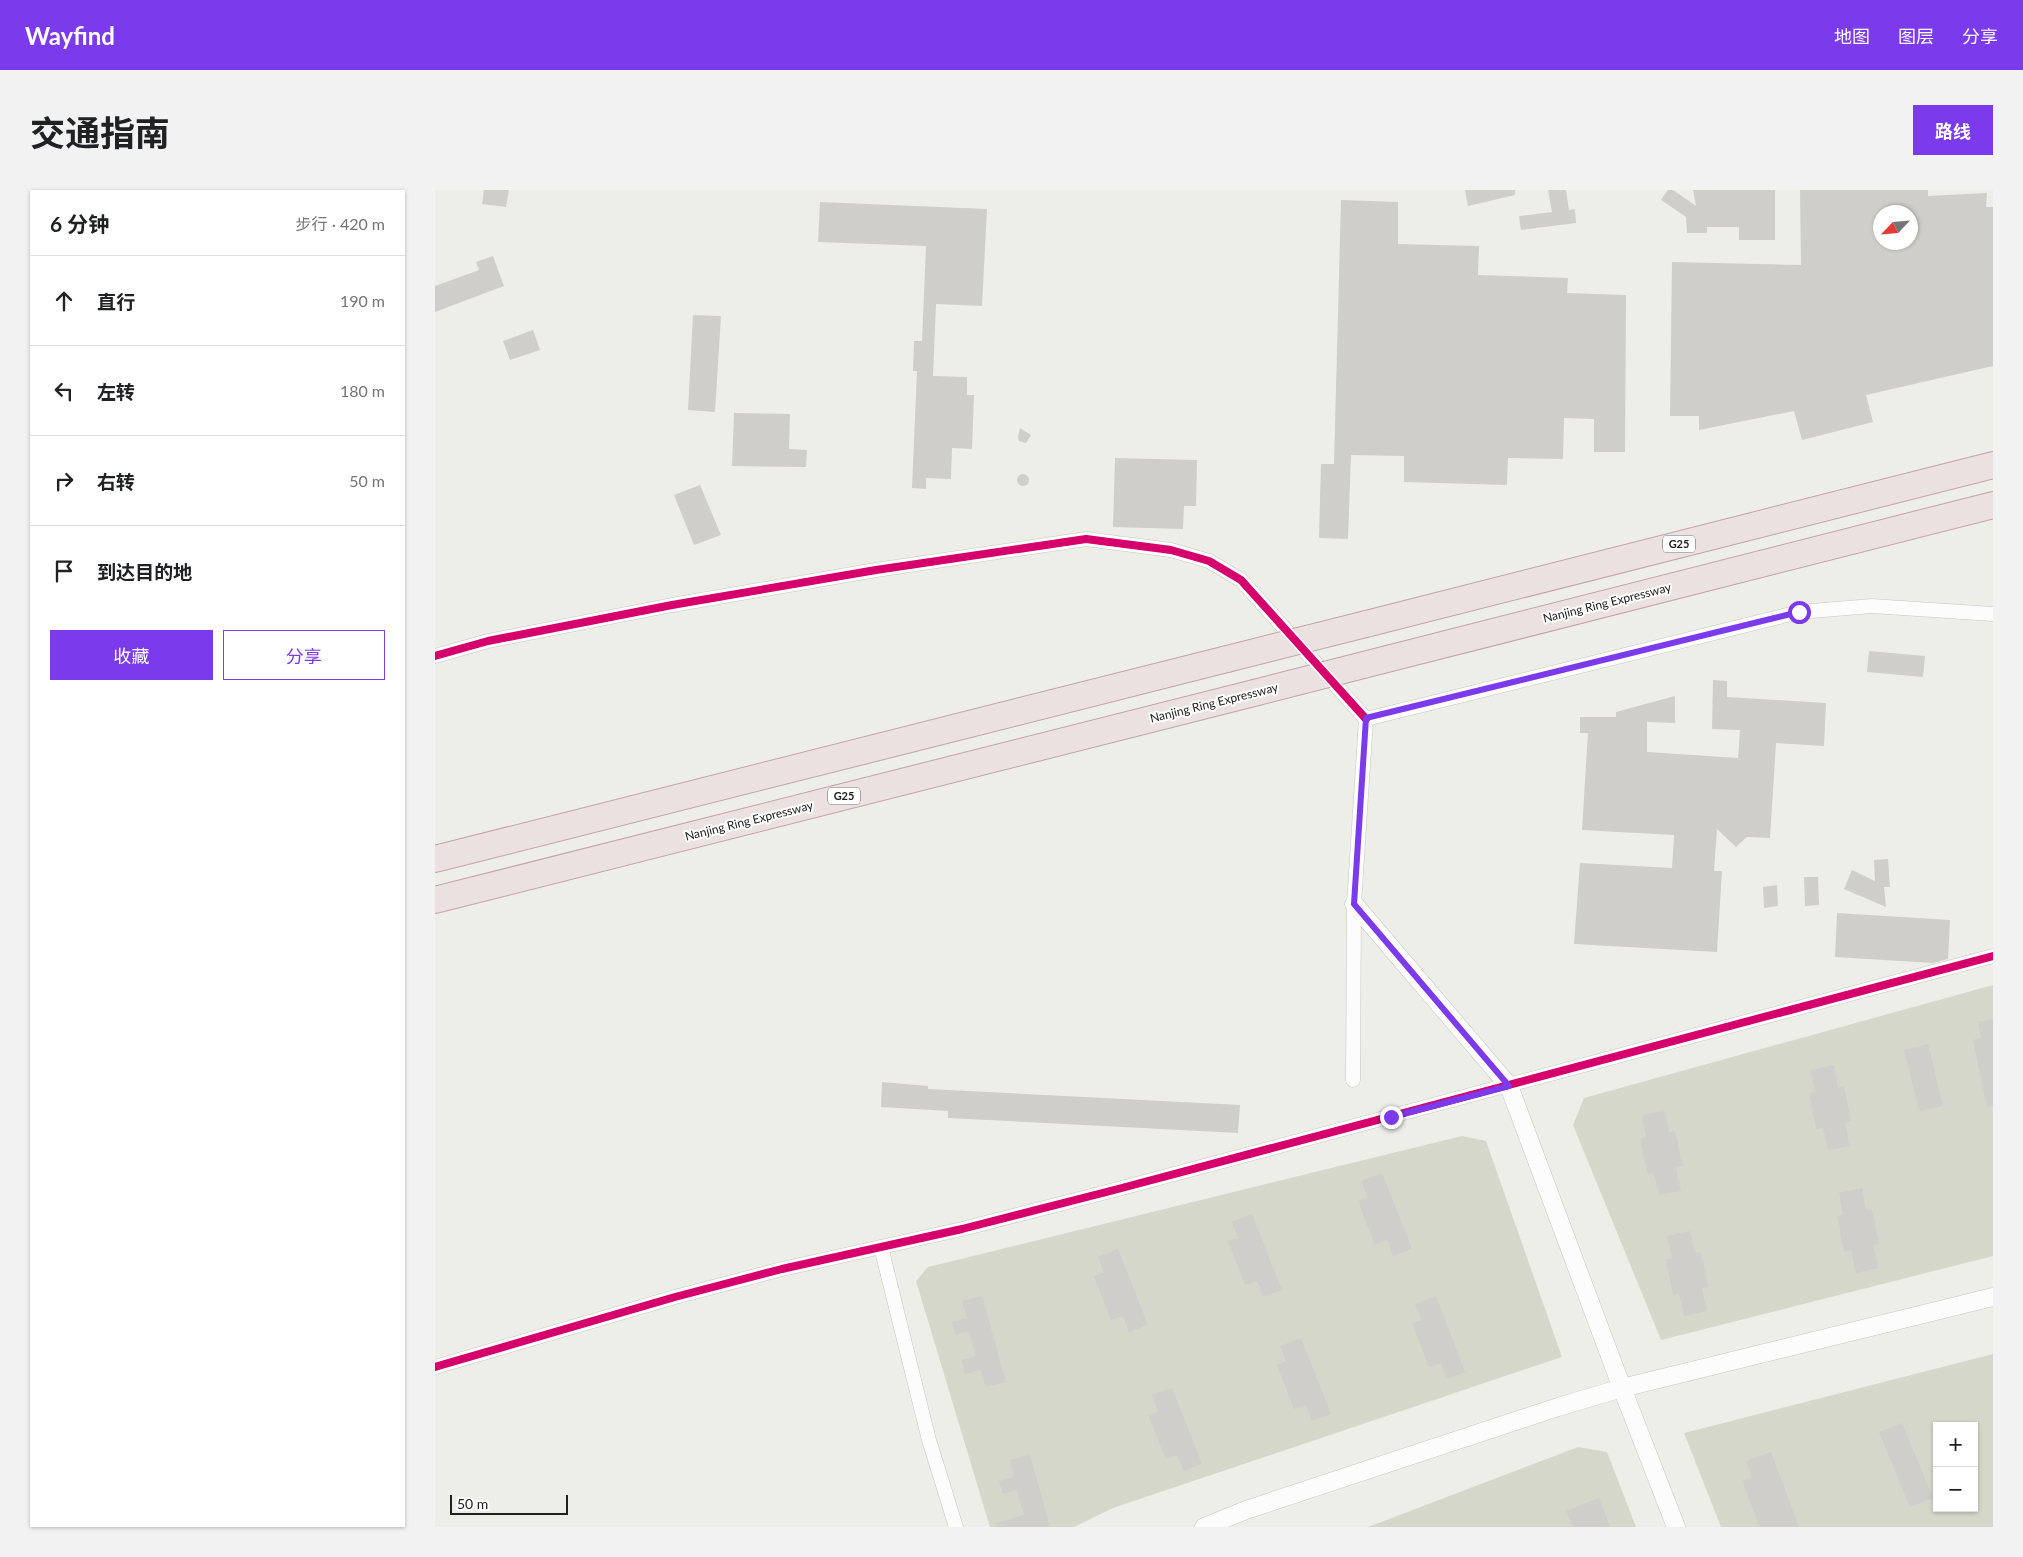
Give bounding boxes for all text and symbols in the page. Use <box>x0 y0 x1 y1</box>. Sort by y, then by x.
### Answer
text: Wayfind <box>25 21 115 50</box>
text: 地图 <box>1834 25 1870 47</box>
text: 图层 <box>1898 25 1934 47</box>
text: 分享 <box>1962 25 1998 47</box>
button: 路线 <box>1913 105 1993 155</box>
text: 交通指南 <box>30 111 170 153</box>
north arrow <box>1873 205 1918 250</box>
text: 6 分钟 <box>50 211 109 236</box>
text: 步行 · 420 m <box>296 214 385 233</box>
icon: ahead <box>50 287 78 315</box>
text: 直行 <box>97 290 135 313</box>
text: 190 m <box>340 291 385 310</box>
icon: left <box>50 377 78 405</box>
text: 左转 <box>97 380 135 403</box>
text: 180 m <box>340 381 385 400</box>
icon: right <box>50 467 78 495</box>
text: 右转 <box>97 470 135 493</box>
text: 50 m <box>349 471 385 490</box>
road number: G25 <box>1663 536 1695 552</box>
icon: arrive <box>50 557 78 585</box>
text: 到达目的地 <box>97 560 192 583</box>
street label: Nanjing Ring Expressway <box>1541 579 1673 626</box>
route start <box>1788 601 1811 624</box>
button: 收藏 <box>50 630 213 680</box>
button: 分享 <box>223 630 385 680</box>
street label: Nanjing Ring Expressway <box>1148 679 1280 726</box>
road number: G25 <box>828 788 860 804</box>
street label: Nanjing Ring Expressway <box>683 797 815 844</box>
route end <box>1380 1106 1403 1129</box>
map controls <box>1933 1422 1978 1512</box>
button: + <box>1933 1422 1978 1467</box>
button: − <box>1933 1467 1978 1512</box>
scale bar <box>450 1492 567 1515</box>
text: 50 m <box>457 1495 488 1512</box>

